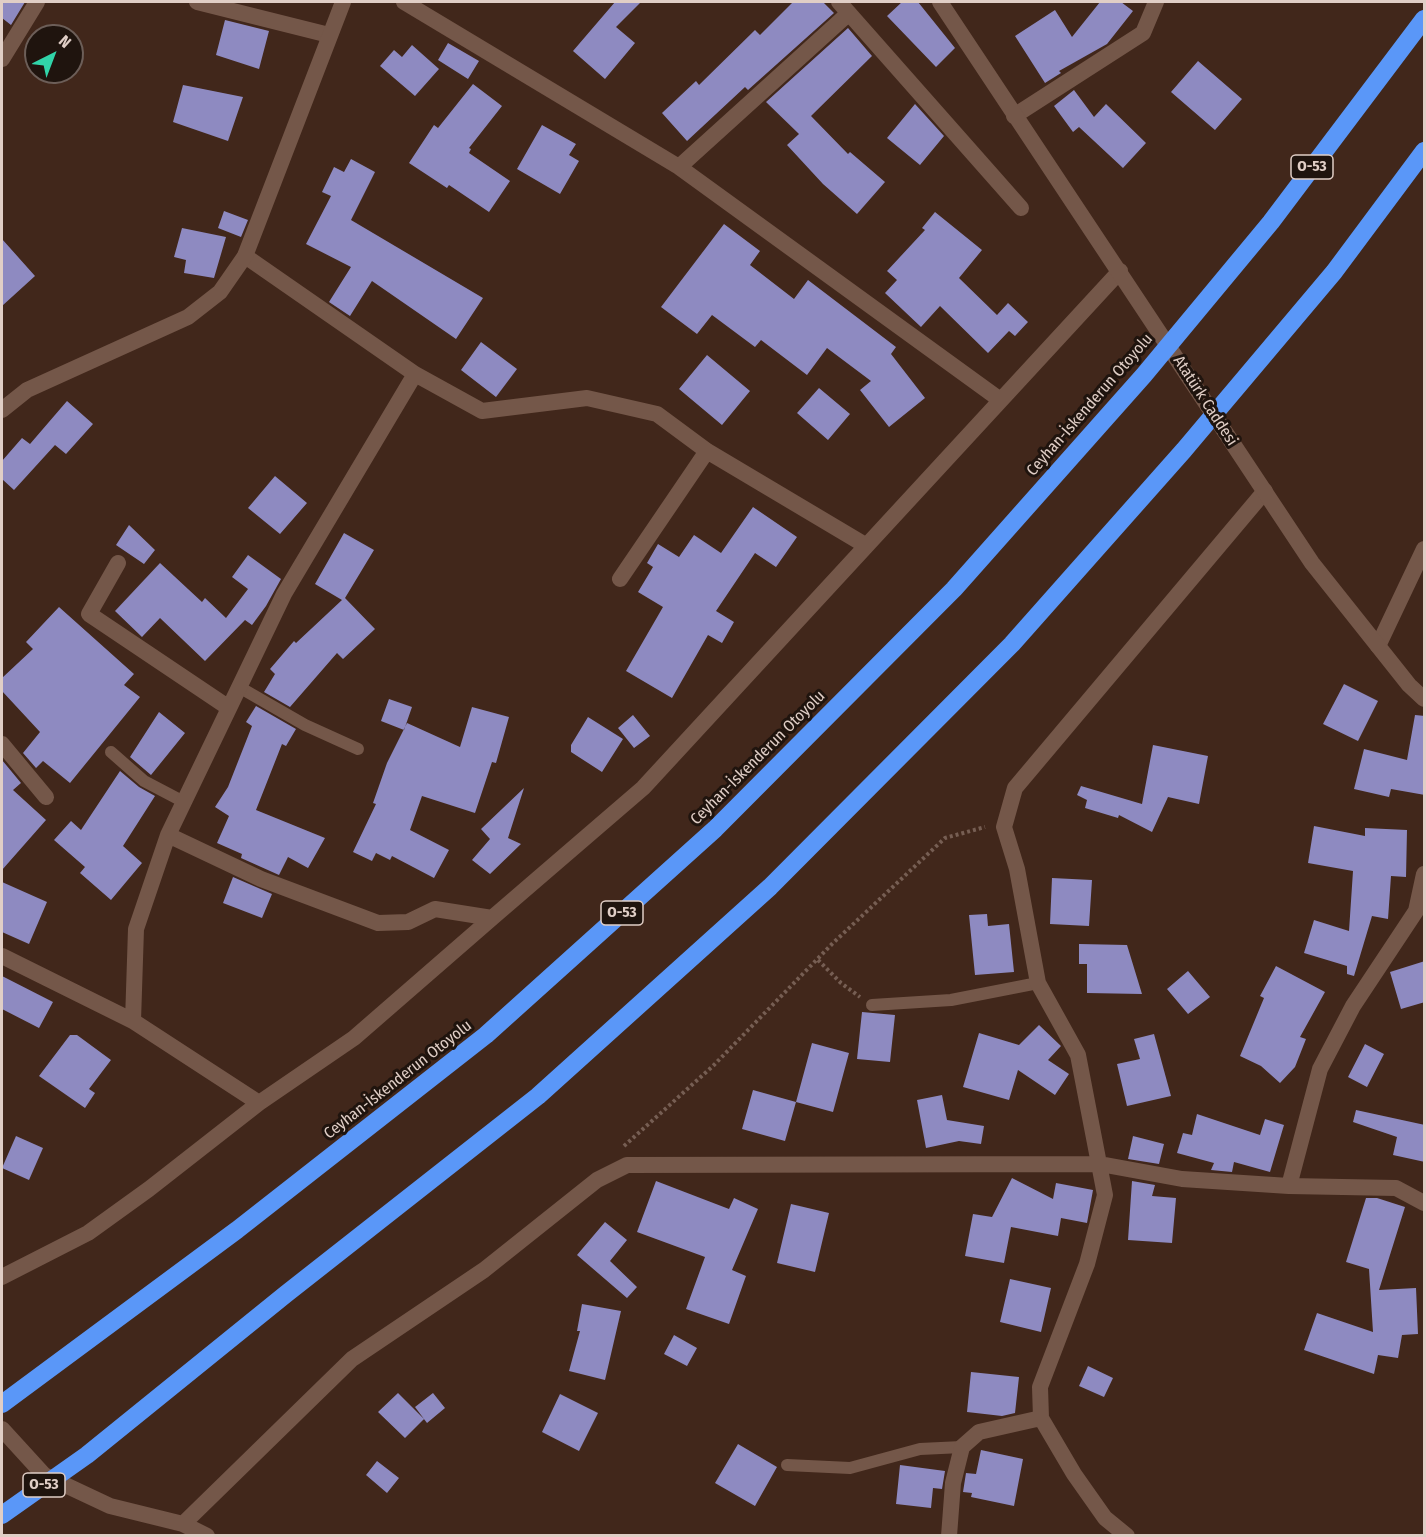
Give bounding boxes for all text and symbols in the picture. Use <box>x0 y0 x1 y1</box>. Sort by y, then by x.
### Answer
north arrow <box>24 24 84 84</box>
text: N <box>55 31 75 52</box>
road number: O-53 <box>1291 155 1333 179</box>
street label: Ceyhan-İskenderun Otoyolu <box>1023 330 1157 480</box>
street label: Atatürk Caddesi <box>1169 352 1241 450</box>
street label: Ceyhan-İskenderun Otoyolu <box>687 687 829 829</box>
road number: O-53 <box>601 901 643 925</box>
street label: Ceyhan-İskenderun Otoyolu <box>320 1016 476 1144</box>
road number: O-53 <box>23 1473 65 1497</box>

